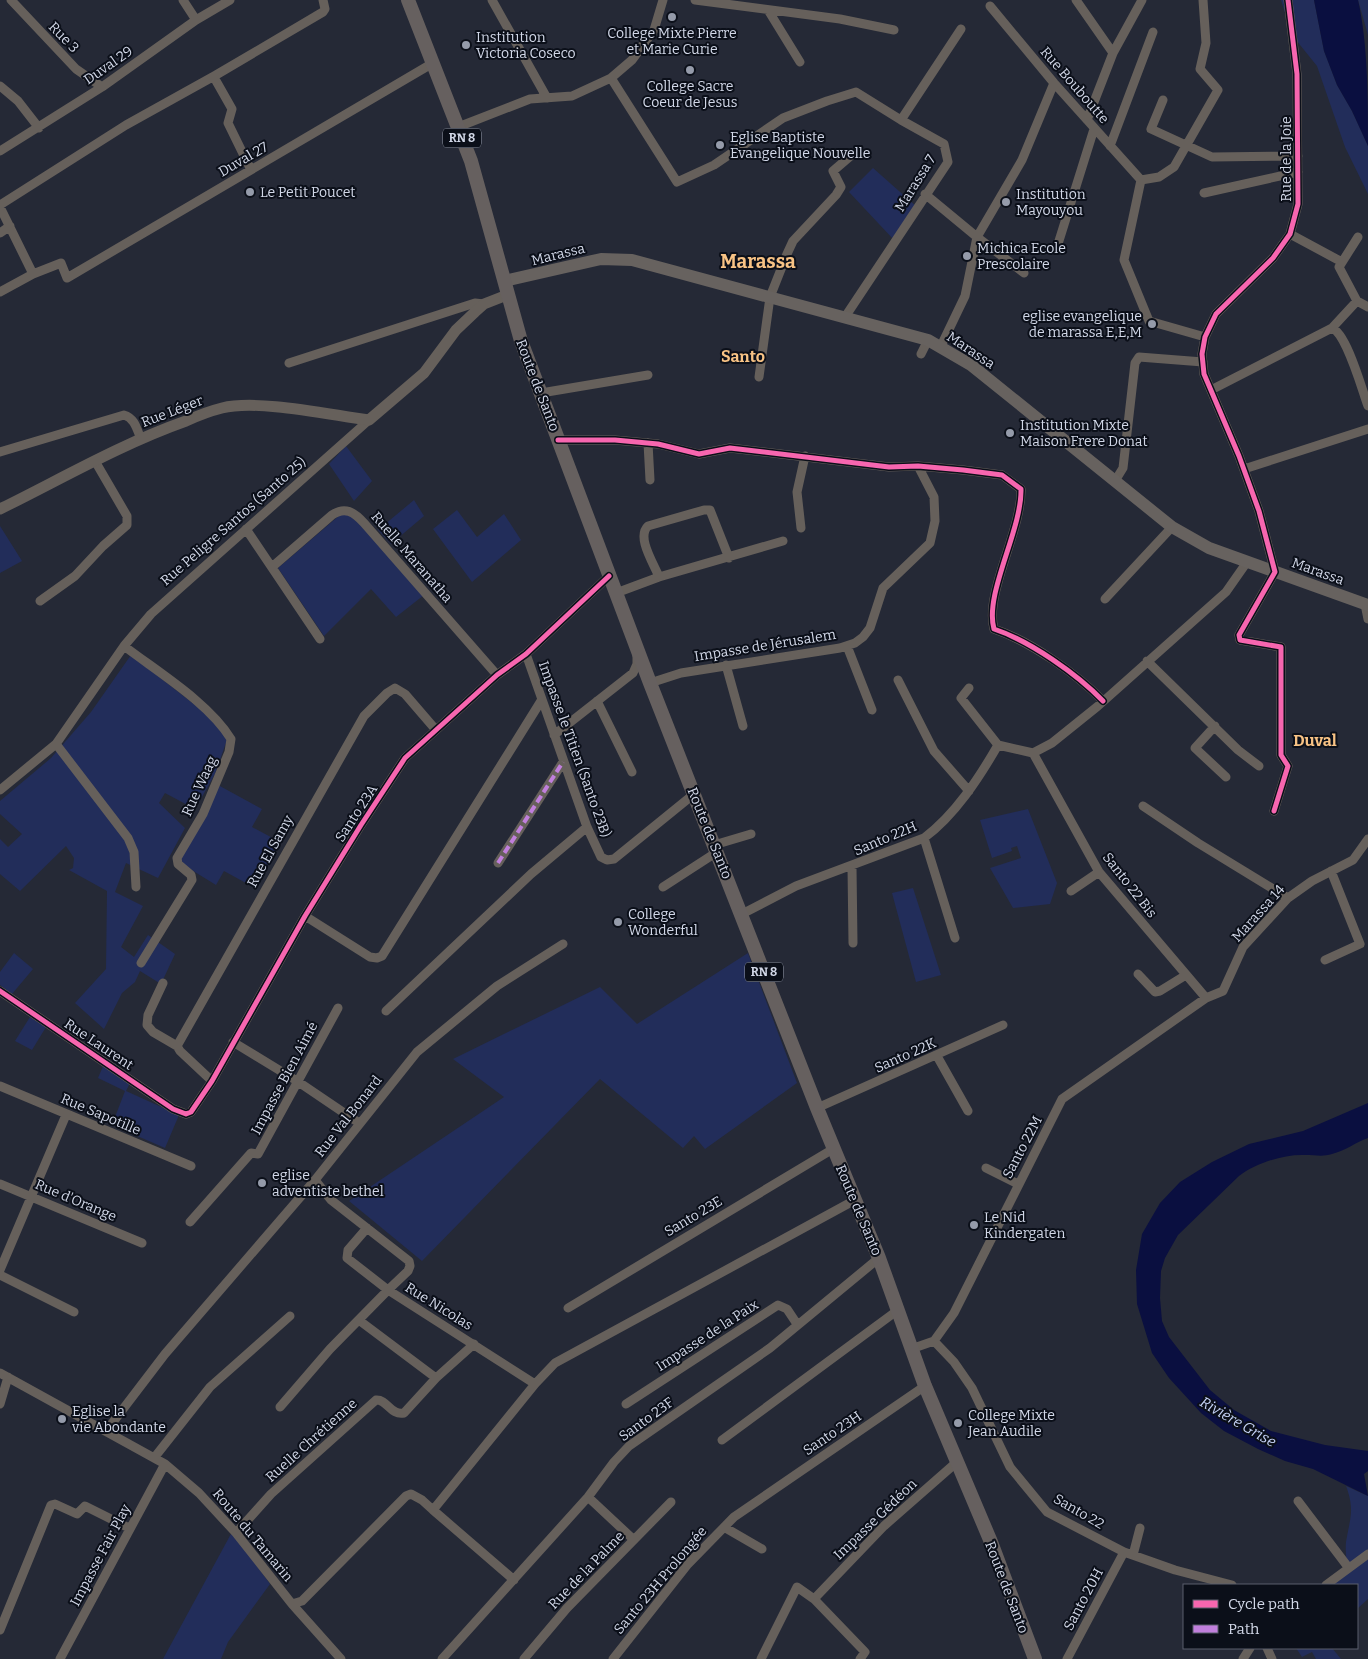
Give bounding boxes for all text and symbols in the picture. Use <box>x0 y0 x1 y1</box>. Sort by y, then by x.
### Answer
marker: College Mixte Pierre et Marie Curie <box>666 11 678 23</box>
street label: Rue 3 <box>45 18 82 56</box>
place label: College Mixte Pierre et Marie Curie <box>607 25 737 58</box>
place label: Institution Victoria Coseco <box>476 29 576 62</box>
marker: Institution Victoria Coseco <box>460 39 472 51</box>
street label: Duval 29 <box>81 42 136 88</box>
street label: Rue Bouboutte <box>1037 43 1113 127</box>
marker: College Sacre Coeur de Jesus <box>684 64 696 76</box>
place label: College Sacre Coeur de Jesus <box>643 78 737 111</box>
street label: Rue de la Joie <box>1278 116 1295 202</box>
road number: RN 8 <box>443 128 481 148</box>
place label: Eglise Baptiste Evangelique Nouvelle <box>730 129 871 162</box>
street label: Duval 27 <box>215 138 271 180</box>
marker: Eglise Baptiste Evangelique Nouvelle <box>714 139 726 151</box>
street label: Marassa 7 <box>891 152 940 215</box>
place label: Le Petit Poucet <box>260 184 355 201</box>
marker: Le Petit Poucet <box>244 186 256 198</box>
place label: Institution Mayouyou <box>1016 186 1086 219</box>
marker: Institution Mayouyou <box>1000 196 1012 208</box>
street label: Marassa <box>530 240 587 269</box>
place label: Michica Ecole Prescolaire <box>977 240 1066 273</box>
district label: Marassa <box>720 250 796 273</box>
marker: Michica Ecole Prescolaire <box>961 250 973 262</box>
place label: eglise evangelique de marassa E,E,M <box>1022 308 1142 341</box>
marker: eglise evangelique de marassa E,E,M <box>1146 318 1158 330</box>
street label: Marassa <box>943 328 998 373</box>
street label: Route de Santo <box>512 337 563 434</box>
district label: Santo <box>721 347 765 366</box>
street label: Rue Léger <box>139 392 205 431</box>
place label: Institution Mixte Maison Frere Donat <box>1020 417 1148 450</box>
marker: Institution Mixte Maison Frere Donat <box>1004 427 1016 439</box>
street label: Rue Peligre Santos (Santo 25) <box>157 454 310 589</box>
street label: Ruelle Maranatha <box>367 508 456 607</box>
street label: Marassa <box>1289 554 1347 589</box>
street label: Impasse de Jérusalem <box>693 626 838 665</box>
street label: Impasse le Titien (Santo 23B) <box>535 659 614 840</box>
district label: Duval <box>1293 731 1337 750</box>
street label: Rue Waag <box>178 753 221 819</box>
street label: Santo 23A <box>332 781 381 845</box>
street label: Route de Santo <box>683 785 736 881</box>
street label: Rue El Samy <box>244 812 297 890</box>
street label: Santo 22H <box>851 818 919 859</box>
street label: Santo 22 Bis <box>1099 849 1160 921</box>
street label: Marassa 14 <box>1228 881 1288 945</box>
place label: College Wonderful <box>628 906 698 939</box>
marker: College Wonderful <box>612 916 624 928</box>
road number: RN 8 <box>745 962 783 982</box>
street label: Rue Laurent <box>61 1015 136 1074</box>
street label: Impasse Bien Aimé <box>248 1019 321 1138</box>
street label: Santo 22K <box>872 1034 939 1077</box>
street label: Rue Val Bonard <box>311 1072 385 1160</box>
street label: Rue Sapotille <box>58 1090 143 1139</box>
street label: Santo 22M <box>999 1113 1046 1181</box>
street label: Route de Santo <box>832 1162 885 1258</box>
place label: eglise adventiste bethel <box>272 1167 384 1200</box>
street label: Rue d'Orange <box>33 1176 119 1225</box>
marker: eglise adventiste bethel <box>256 1177 268 1189</box>
street label: Santo 23E <box>661 1193 725 1240</box>
place label: Le Nid Kindergaten <box>984 1209 1065 1242</box>
marker: Le Nid Kindergaten <box>968 1219 980 1231</box>
street label: Rue Nicolas <box>402 1279 476 1334</box>
street label: Impasse de la Paix <box>653 1296 762 1375</box>
water label: Rivière Grise <box>1197 1393 1280 1451</box>
street label: Santo 23F <box>616 1394 677 1445</box>
street label: Ruelle Chrétienne <box>262 1395 360 1486</box>
place label: Eglise la vie Abondante <box>71 1403 166 1436</box>
place label: College Mixte Jean Audile <box>967 1407 1055 1440</box>
street label: Santo 23H <box>800 1408 865 1459</box>
marker: Eglise la vie Abondante <box>56 1413 68 1425</box>
marker: College Mixte Jean Audile <box>952 1417 964 1429</box>
street label: Impasse Gédéon <box>830 1475 921 1563</box>
street label: Route du Tamarin <box>209 1485 296 1585</box>
street label: Santo 22 <box>1050 1490 1107 1533</box>
street label: Impasse Fair Play <box>66 1501 135 1609</box>
street label: Santo 23H Prolongée <box>610 1523 710 1638</box>
street label: Rue de la Palme <box>545 1528 628 1613</box>
street label: Route de Santo <box>981 1539 1032 1636</box>
street label: Santo 20H <box>1060 1565 1107 1633</box>
legend <box>1183 1584 1358 1649</box>
text: Cycle path <box>1228 1595 1300 1613</box>
text: Path <box>1228 1620 1260 1638</box>

